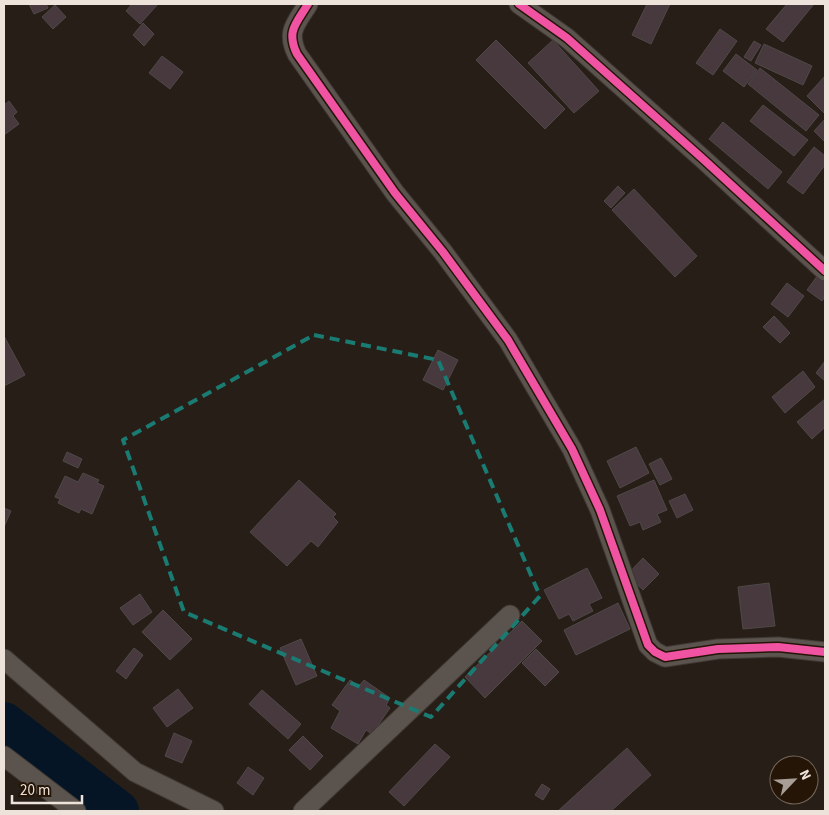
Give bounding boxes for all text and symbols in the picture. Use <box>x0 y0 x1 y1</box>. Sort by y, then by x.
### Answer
north arrow <box>769 755 819 805</box>
text: N <box>794 766 816 783</box>
scale bar <box>12 772 82 804</box>
text: 20 m <box>20 780 50 801</box>

